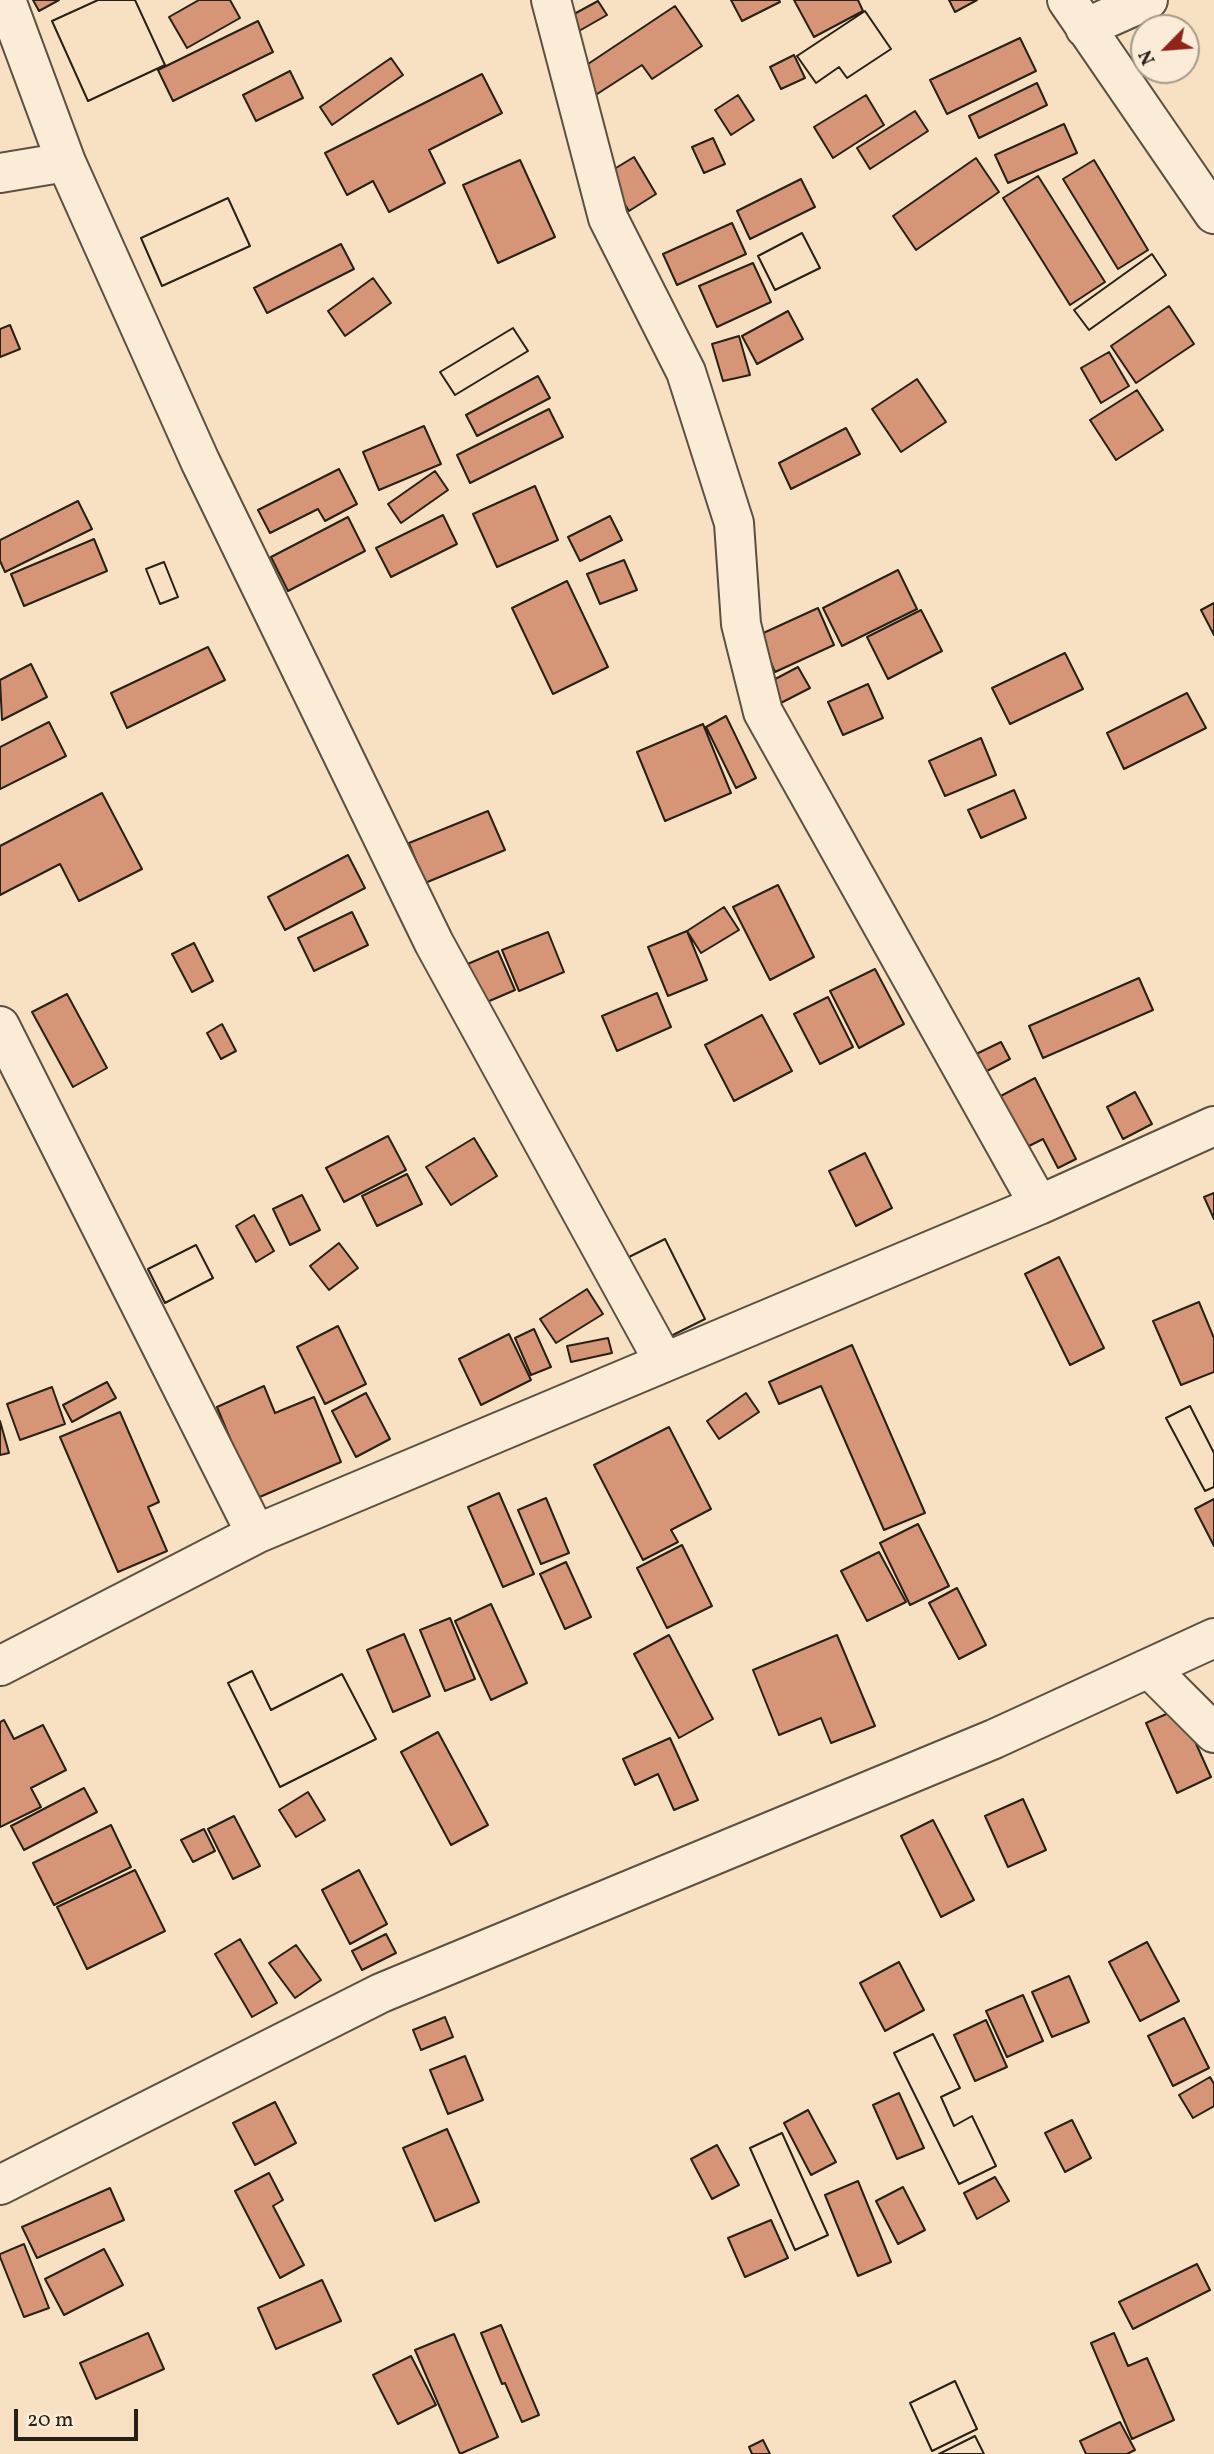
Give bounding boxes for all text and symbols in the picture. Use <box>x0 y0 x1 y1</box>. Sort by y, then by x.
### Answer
north arrow <box>1130 14 1200 84</box>
text: N <box>1133 45 1162 69</box>
scale bar <box>18 2394 142 2438</box>
text: 20 m <box>27 2406 73 2435</box>

